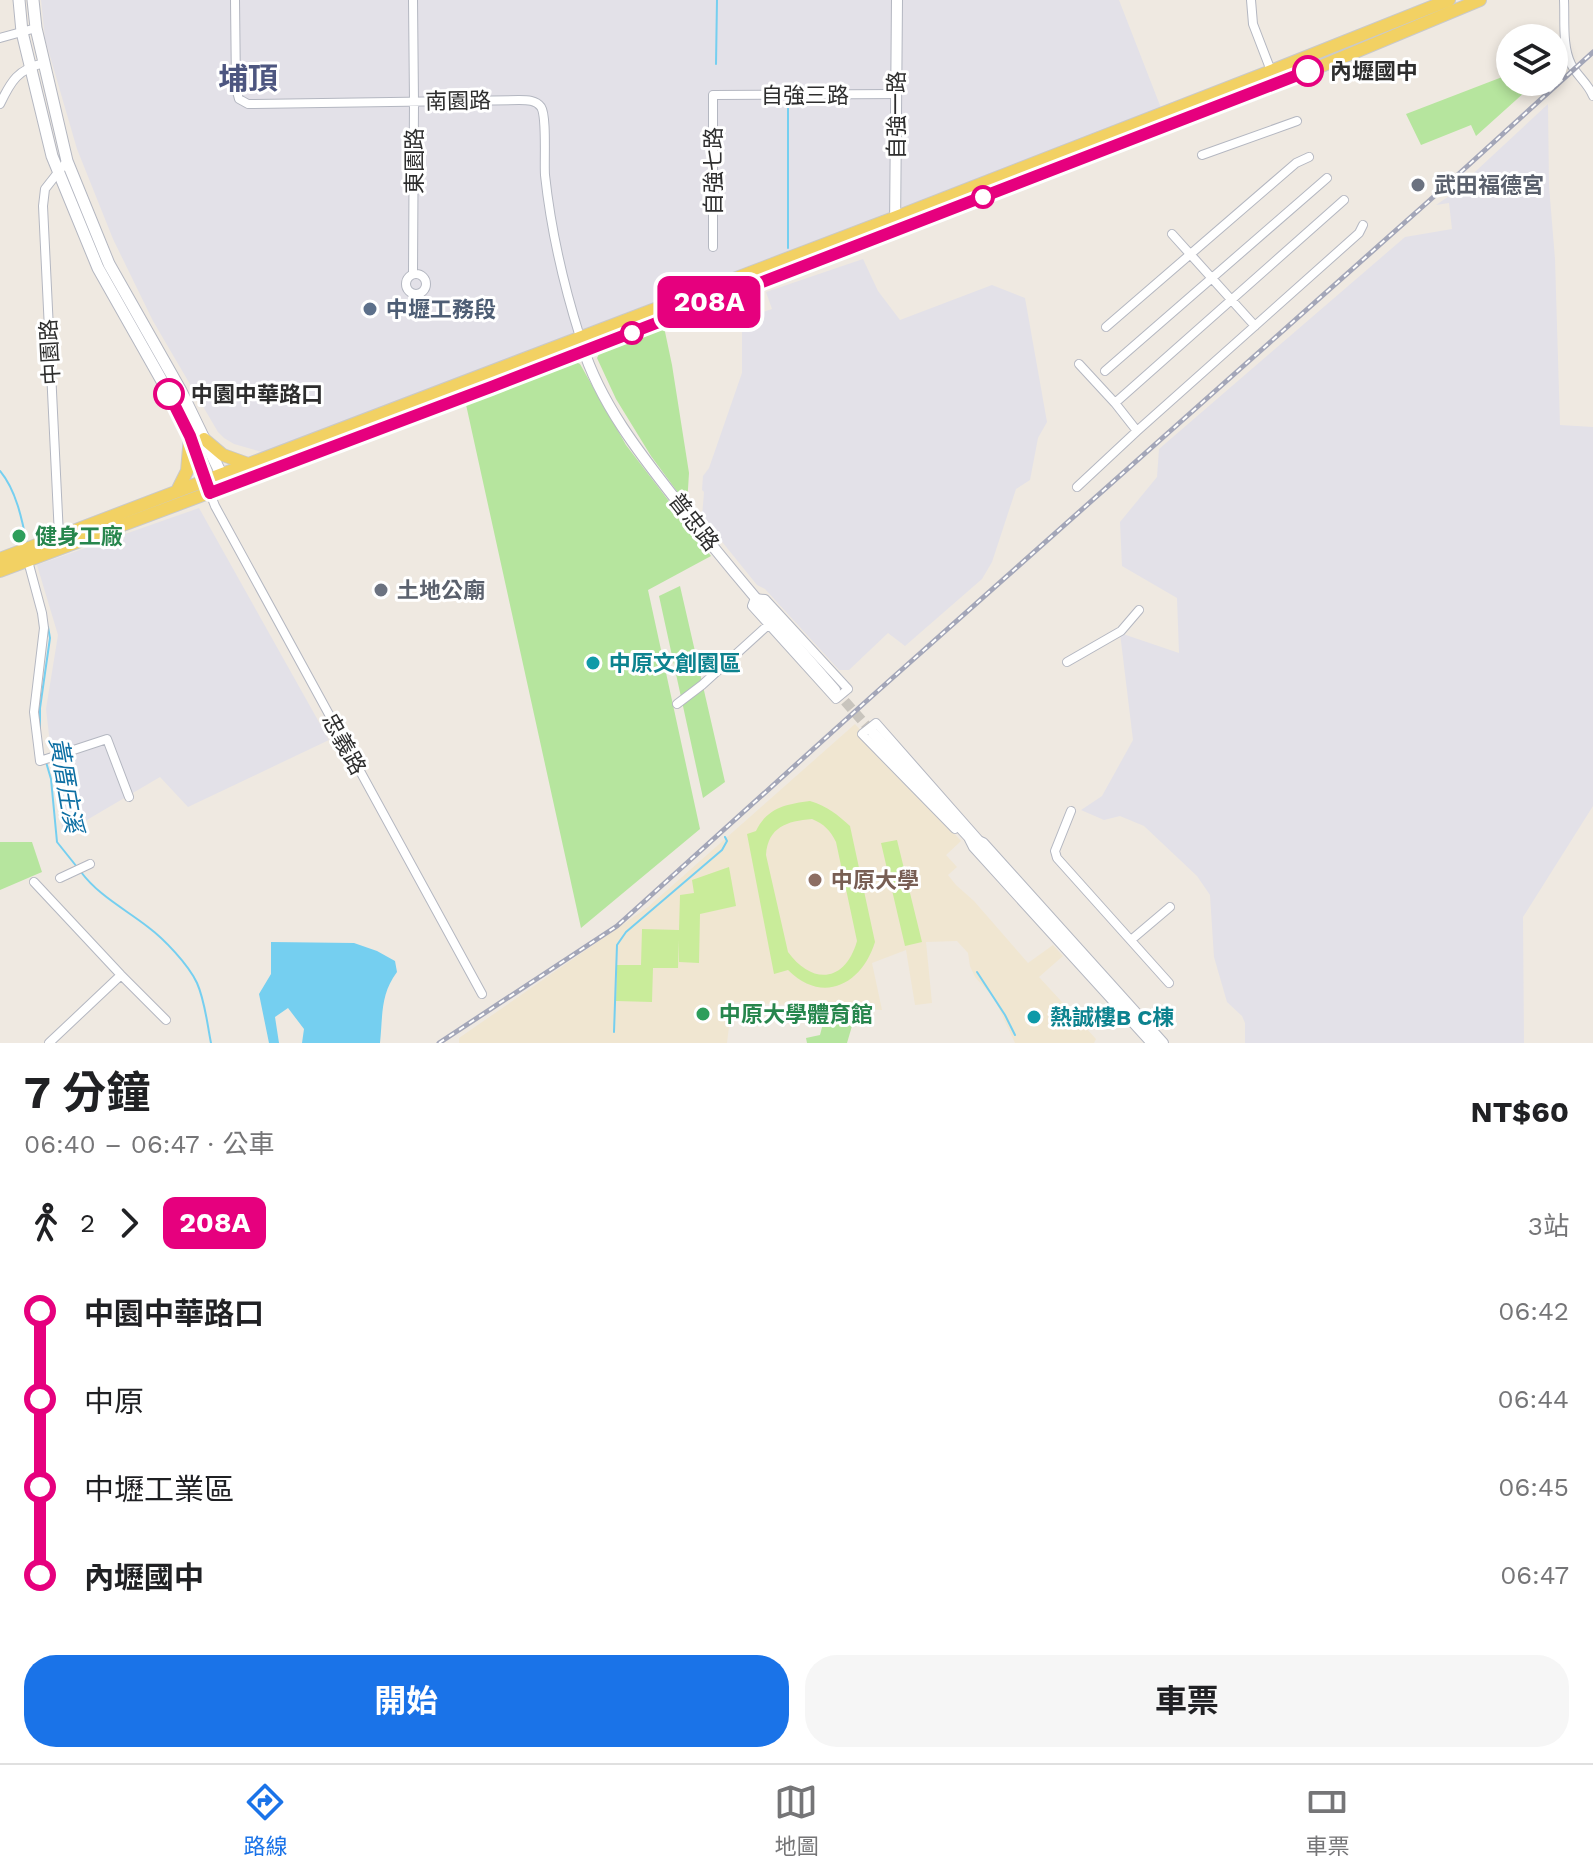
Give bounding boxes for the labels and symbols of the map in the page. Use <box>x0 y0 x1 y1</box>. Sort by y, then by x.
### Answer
marker: 內壢國中 <box>1293 56 1323 86</box>
place label: 內壢國中 <box>1330 59 1418 84</box>
district label: 埔頂 <box>218 61 278 96</box>
street label: 自強一路 <box>884 71 909 159</box>
street label: 自強三路 <box>761 83 849 108</box>
street label: 南園路 <box>425 88 491 114</box>
street label: 自強七路 <box>701 127 726 215</box>
street label: 東園路 <box>402 128 427 194</box>
place label: 武田福德宮 <box>1434 173 1544 198</box>
marker: 武田福德宮 <box>1409 176 1427 194</box>
unlabelled marker <box>972 186 994 208</box>
line badge: 208A <box>653 276 765 328</box>
place label: 中壢工務段 <box>386 297 496 322</box>
marker: 中壢工務段 <box>361 300 379 318</box>
street label: 中園路 <box>36 318 64 386</box>
unlabelled marker <box>621 322 643 344</box>
marker: 中園中華路口 <box>154 379 184 409</box>
place label: 中園中華路口 <box>191 382 323 407</box>
street label: 普忠路 <box>664 488 724 556</box>
place label: 健身工廠 <box>35 524 123 549</box>
marker: 健身工廠 <box>10 527 28 545</box>
place label: 土地公廟 <box>397 578 485 603</box>
marker: 土地公廟 <box>372 581 390 599</box>
place label: 中原文創園區 <box>609 651 741 676</box>
marker: 中原文創園區 <box>584 654 602 672</box>
street label: 忠義路 <box>317 709 371 779</box>
water label: 黃厝庄溪 <box>44 735 89 838</box>
place label: 中原大學 <box>831 868 919 893</box>
marker: 中原大學 <box>806 871 824 889</box>
place label: 中原大學體育館 <box>719 1002 873 1027</box>
marker: 中原大學體育館 <box>694 1005 712 1023</box>
place label: 熱誠樓B C棟 <box>1050 1005 1174 1030</box>
marker: 熱誠樓B C棟 <box>1025 1008 1043 1026</box>

